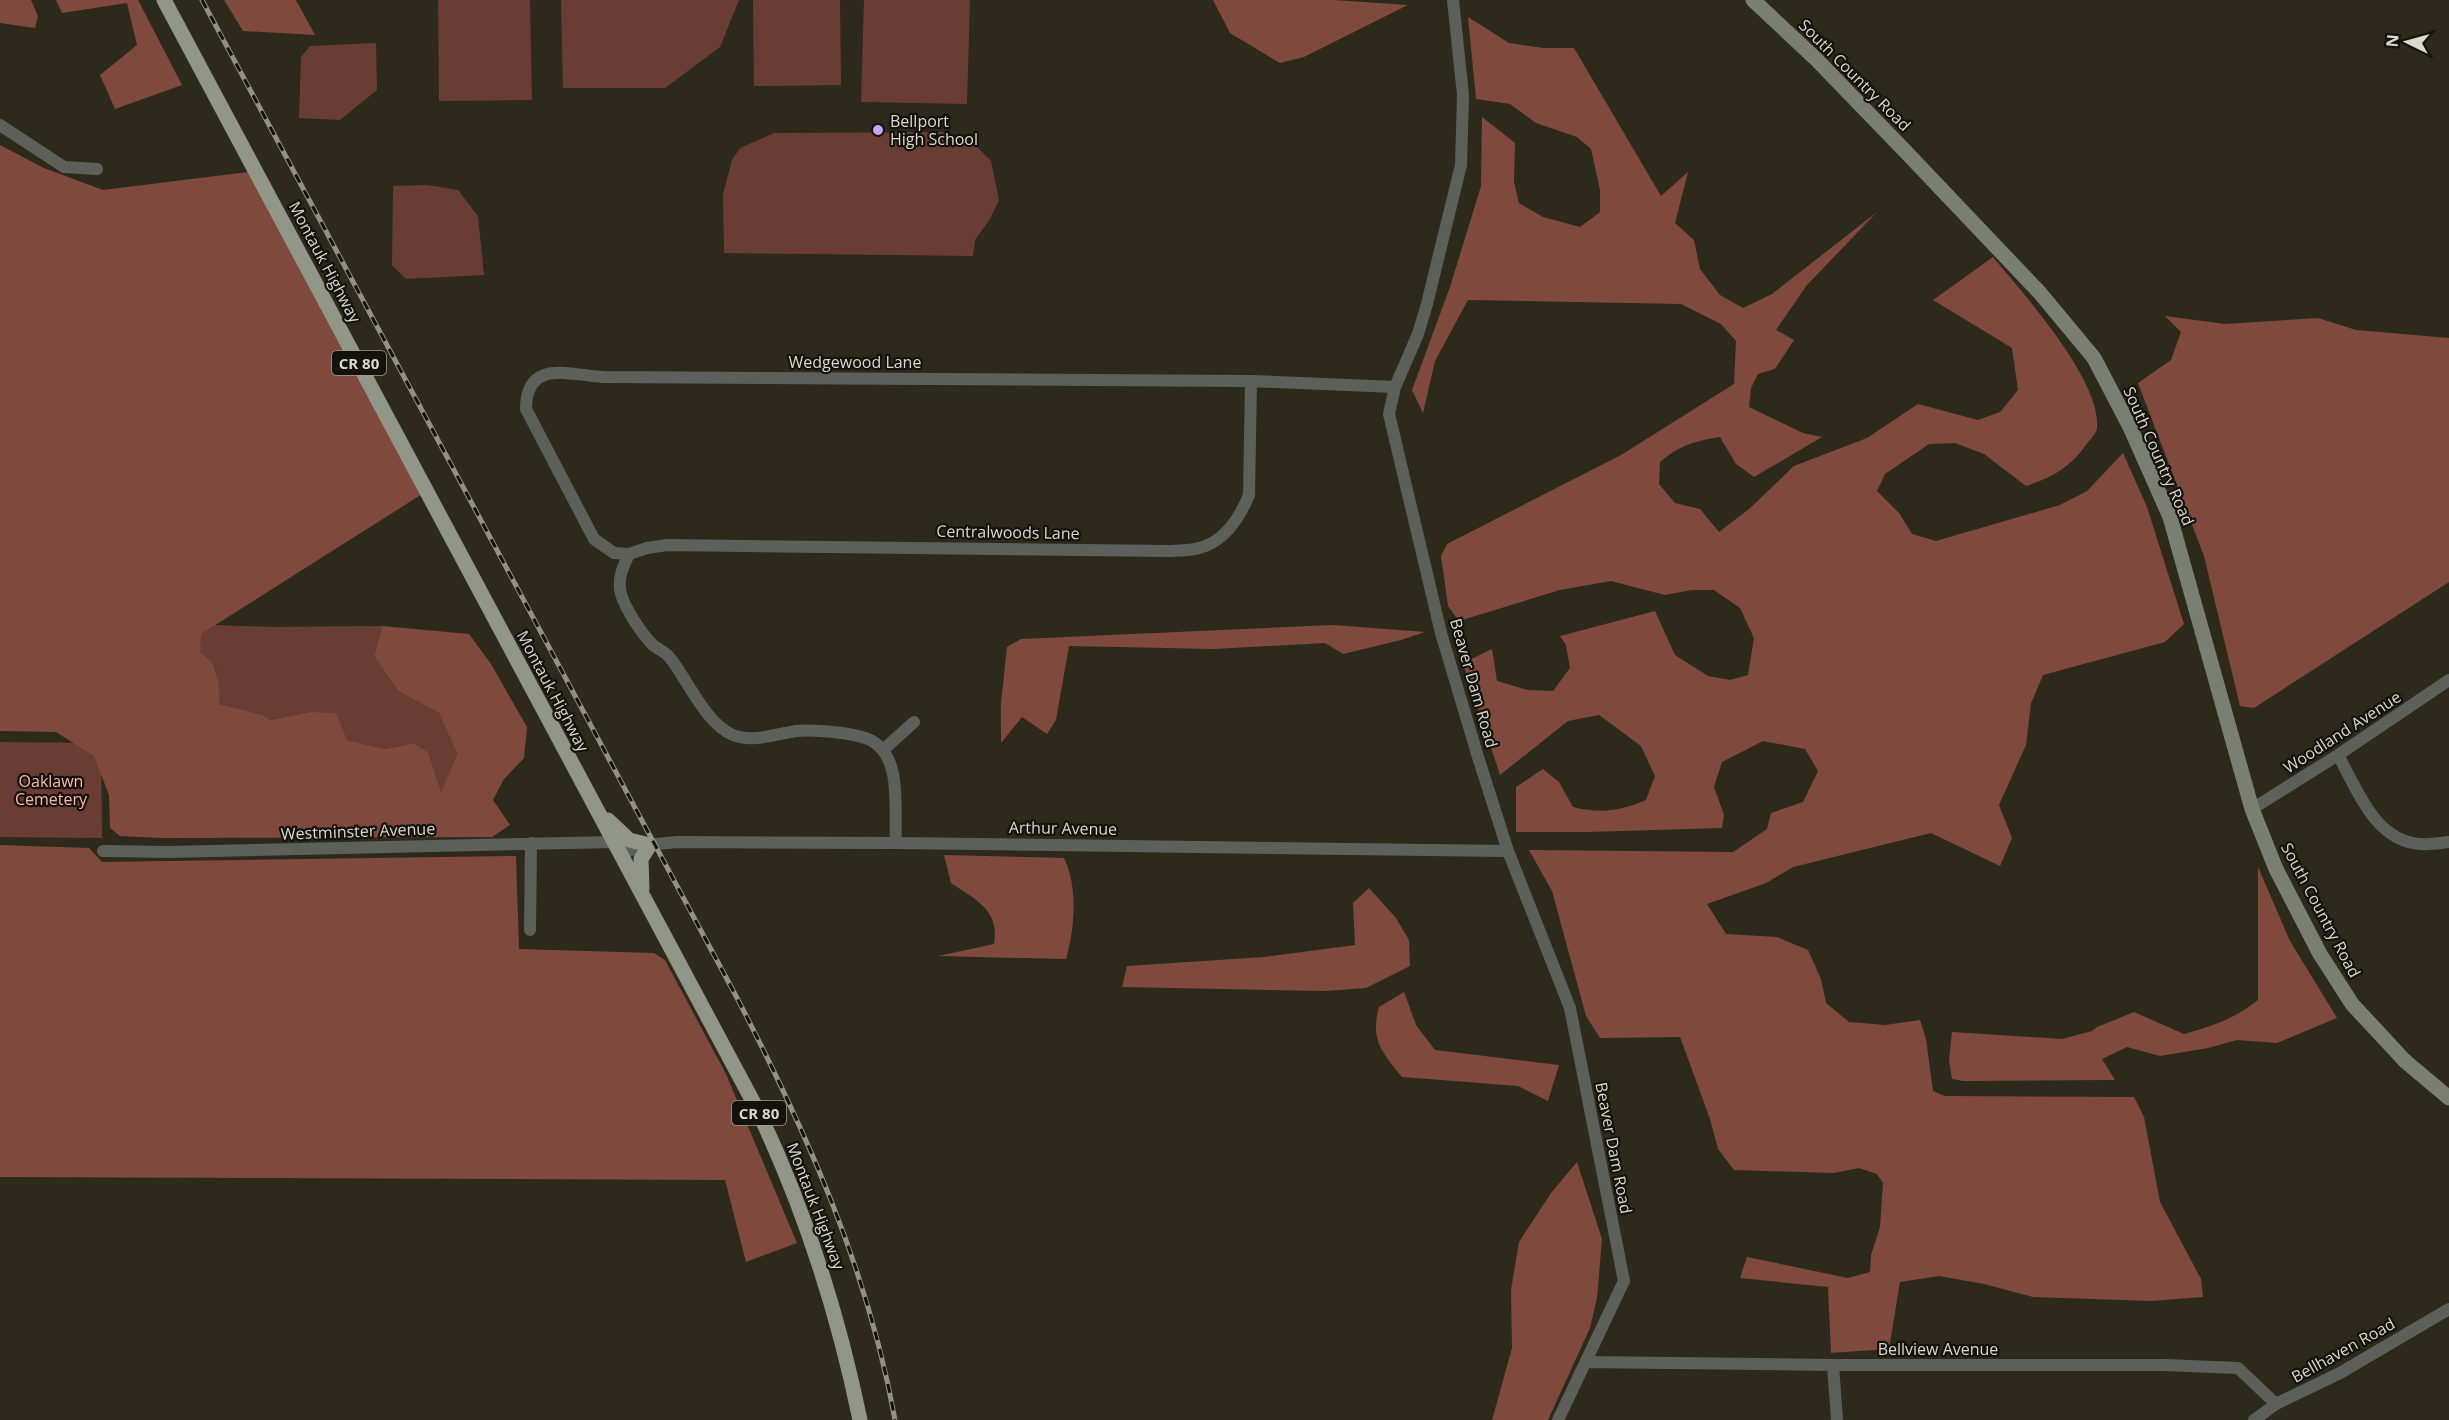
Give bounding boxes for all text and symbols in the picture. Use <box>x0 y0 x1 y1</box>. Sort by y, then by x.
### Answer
north arrow <box>2377 12 2437 72</box>
street label: South Country Road <box>1794 14 1916 136</box>
text: N <box>2381 33 2404 48</box>
place label: Bellport High School <box>890 110 978 150</box>
marker: Bellport High School <box>871 123 885 137</box>
street label: Montauk Highway <box>284 197 367 327</box>
road number: CR 80 <box>332 351 386 375</box>
street label: Wedgewood Lane <box>789 351 921 373</box>
street label: South Country Road <box>2118 383 2200 529</box>
street label: Centralwoods Lane <box>936 520 1080 544</box>
street label: Beaver Dam Road <box>1445 616 1503 750</box>
street label: Montauk Highway <box>512 626 595 756</box>
street label: Woodland Avenue <box>2279 686 2405 778</box>
park label: Oaklawn Cemetery <box>15 770 88 810</box>
street label: Arthur Avenue <box>1009 816 1117 840</box>
street label: Westminster Avenue <box>280 817 436 845</box>
street label: South Country Road <box>2276 839 2366 981</box>
street label: Beaver Dam Road <box>1590 1080 1638 1216</box>
road number: CR 80 <box>732 1101 786 1125</box>
street label: Montauk Highway <box>782 1139 851 1274</box>
street label: Bellhaven Road <box>2287 1312 2399 1388</box>
street label: Bellview Avenue <box>1878 1338 1998 1360</box>

